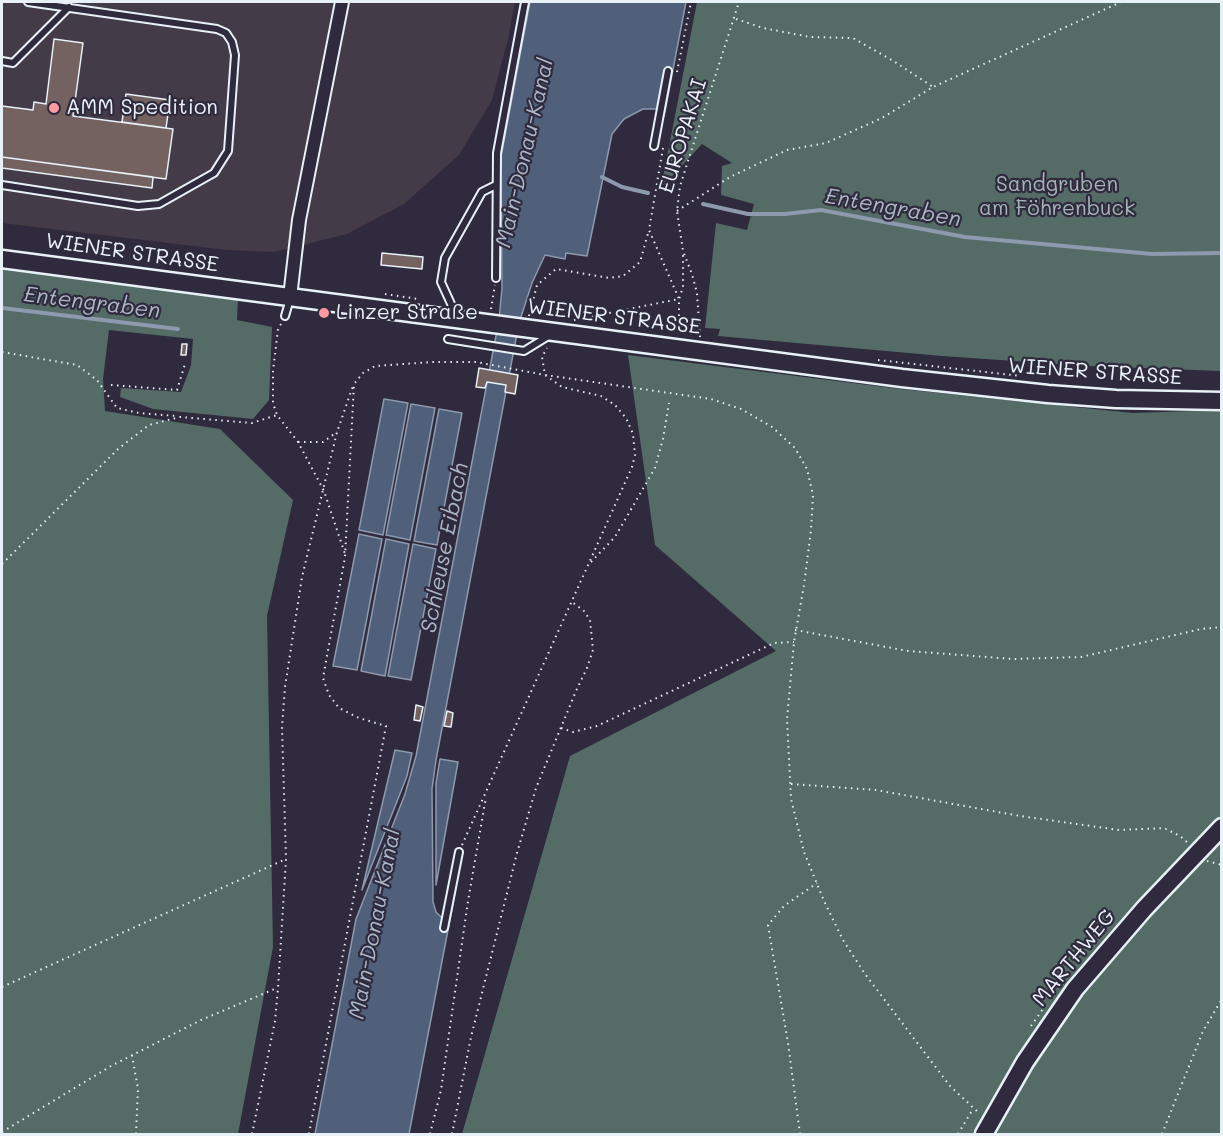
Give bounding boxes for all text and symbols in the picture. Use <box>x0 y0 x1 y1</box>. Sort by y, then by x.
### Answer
water label: Main-Donau-Kanal <box>490 56 560 250</box>
street label: EUROPAKAI <box>654 76 712 196</box>
place label: AMM Spedition <box>66 95 218 121</box>
marker: AMM Spedition <box>47 101 61 115</box>
park label: Sandgruben am Föhrenbuck <box>979 172 1135 222</box>
water label: Entengraben <box>823 183 963 233</box>
street label: WIENER STRASSE <box>44 228 220 278</box>
water label: Entengraben <box>22 282 162 324</box>
street label: WIENER STRASSE <box>526 294 702 340</box>
place label: Linzer Straße <box>336 300 478 326</box>
marker: Linzer Straße <box>317 306 331 320</box>
street label: WIENER STRASSE <box>1007 353 1183 391</box>
water label: Schleuse Eibach <box>416 461 474 635</box>
water label: Main-Donau-Kanal <box>344 827 406 1021</box>
street label: MARTHWEG <box>1027 904 1121 1012</box>

